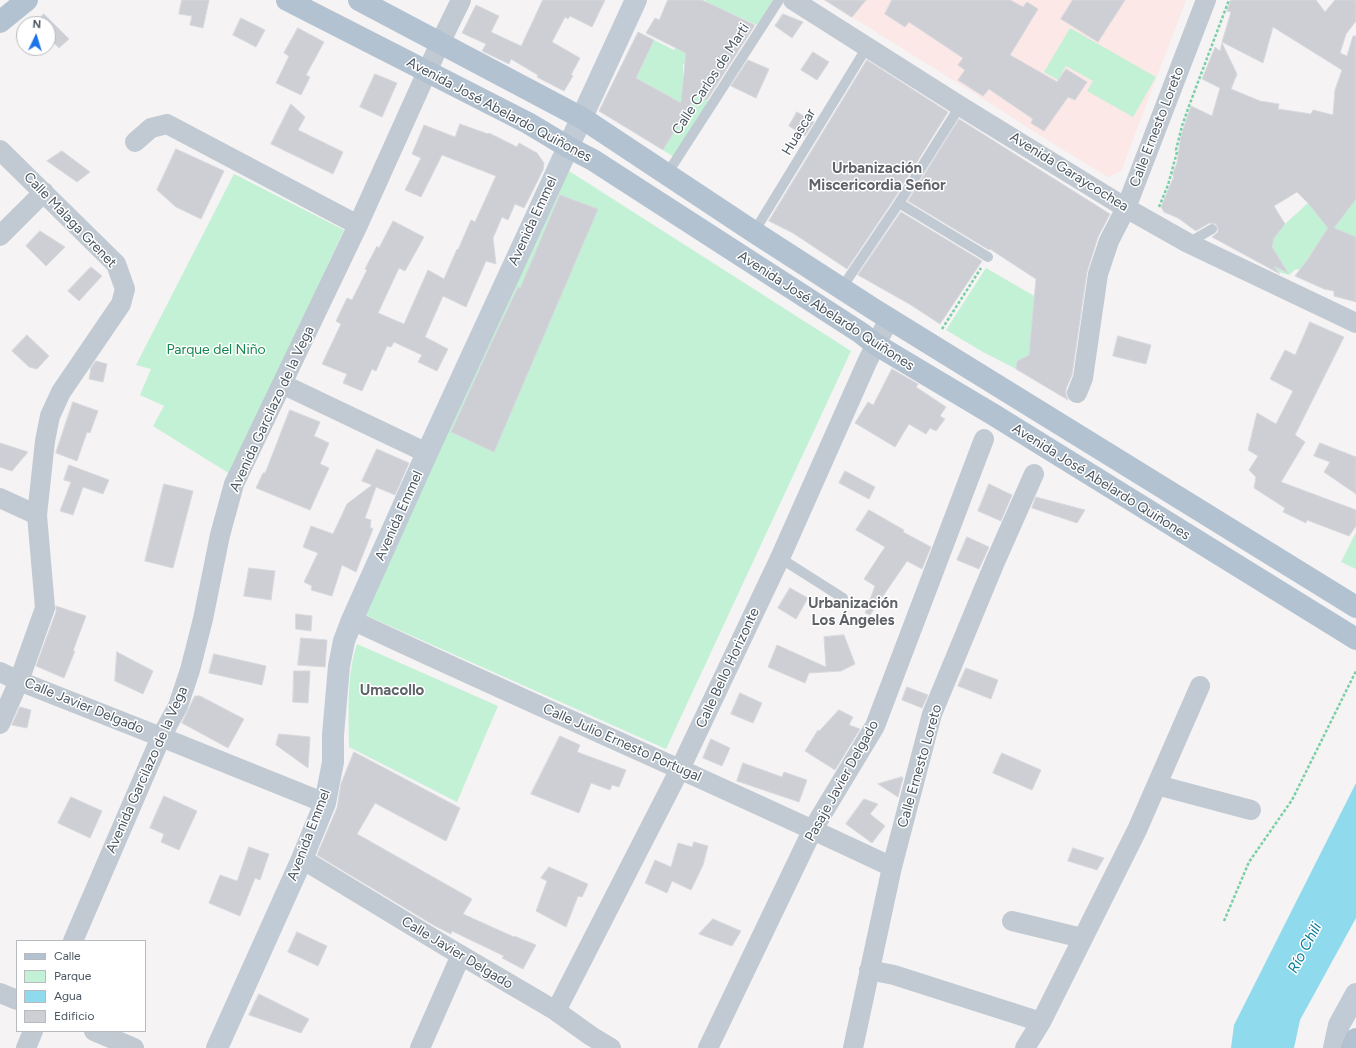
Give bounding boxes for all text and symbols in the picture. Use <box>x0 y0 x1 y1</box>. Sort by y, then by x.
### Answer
north arrow <box>16 16 56 56</box>
text: N <box>32 18 41 31</box>
street label: Calle Carlos de Marti <box>669 20 753 138</box>
street label: Avenida José Abelardo Quiñones <box>404 54 594 166</box>
street label: Calle Ernesto Loreto <box>1126 64 1188 190</box>
street label: Huascar <box>779 106 819 158</box>
street label: Avenida Garaycochea <box>1007 129 1131 215</box>
district label: Urbanización Miscericordia Señor <box>808 160 946 195</box>
street label: Calle Malaga Grenet <box>20 169 120 271</box>
street label: Avenida Emmel <box>505 174 561 268</box>
street label: Avenida José Abelardo Quiñones <box>735 248 917 374</box>
street label: Avenida Garcilazo de la Vega <box>226 323 318 495</box>
park label: Parque del Niño <box>166 342 266 358</box>
street label: Avenida José Abelardo Quiñones <box>1009 420 1193 544</box>
street label: Avenida Emmel <box>372 468 426 564</box>
district label: Urbanización Los Ángeles <box>808 595 898 630</box>
street label: Calle Bello Horizonte <box>693 605 763 731</box>
street label: Calle Javier Delgado <box>22 674 146 738</box>
district label: Umacollo <box>360 682 424 700</box>
street label: Avenida Garcilazo de la Vega <box>103 684 191 856</box>
street label: Calle Julio Ernesto Portugal <box>540 700 704 786</box>
street label: Calle Ernesto Loreto <box>894 702 946 830</box>
street label: Pasaje Javier Delgado <box>802 717 882 845</box>
street label: Avenida Emmel <box>284 787 334 883</box>
street label: Calle Javier Delgado <box>398 913 516 993</box>
water label: Río Chili <box>1284 920 1326 976</box>
legend <box>16 940 146 1032</box>
text: Calle <box>54 949 81 963</box>
text: Parque <box>54 969 91 983</box>
text: Agua <box>54 989 82 1003</box>
text: Edificio <box>54 1009 94 1023</box>

